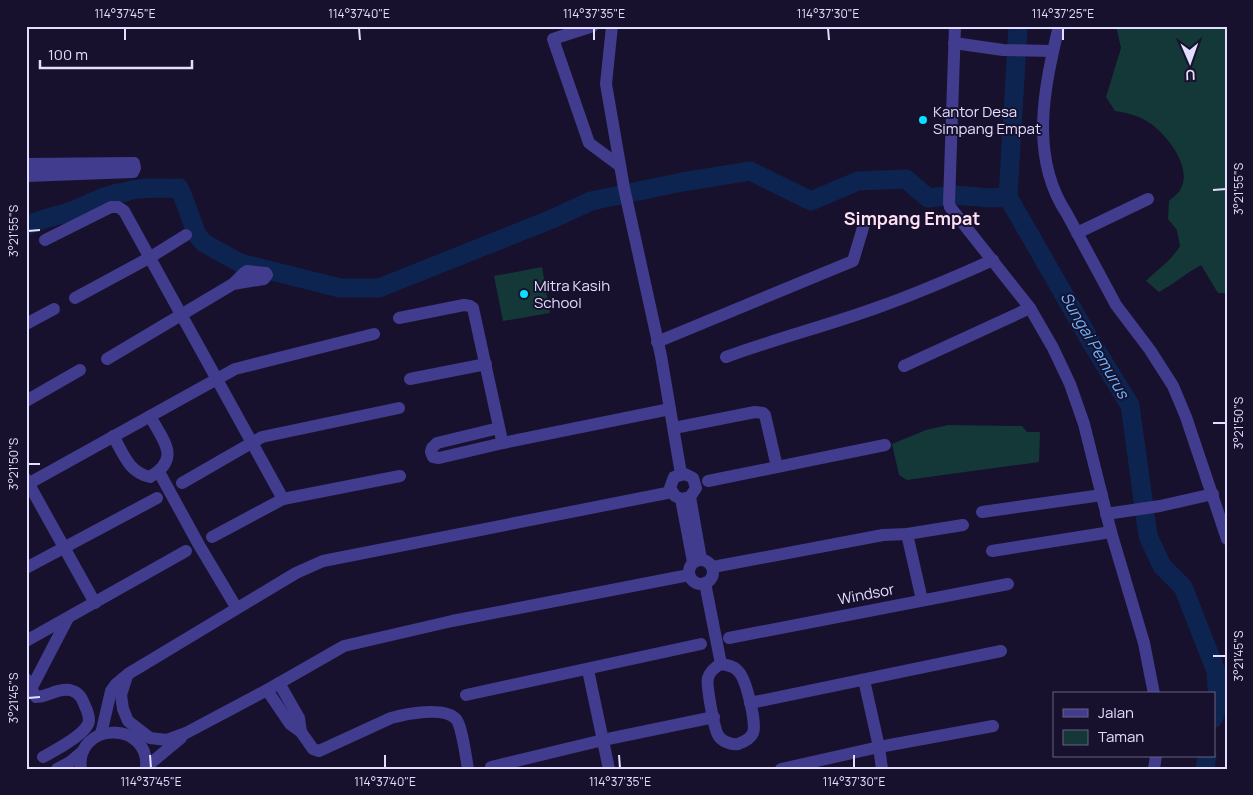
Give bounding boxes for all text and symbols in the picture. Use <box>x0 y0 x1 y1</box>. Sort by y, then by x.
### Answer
text: 114°37'45"E <box>94 5 156 22</box>
text: 114°37'40"E <box>328 5 390 22</box>
text: 114°37'35"E <box>563 5 625 22</box>
text: 114°37'30"E <box>797 5 859 22</box>
text: 114°37'25"E <box>1032 5 1094 22</box>
scale bar <box>40 38 192 70</box>
north arrow <box>1166 38 1216 88</box>
text: 100 m <box>48 44 88 65</box>
text: U <box>1185 66 1196 85</box>
place label: Kantor Desa Simpang Empat <box>933 101 1041 139</box>
marker: Kantor Desa Simpang Empat <box>917 114 929 126</box>
text: 3°21'55"S <box>1230 163 1247 215</box>
text: 3°21'55"S <box>5 205 22 257</box>
district label: Simpang Empat <box>844 206 980 230</box>
place label: Mitra Kasih School <box>534 275 610 313</box>
marker: Mitra Kasih School <box>518 288 530 300</box>
water label: Sungai Pemurus <box>1056 288 1135 404</box>
text: 3°21'50"S <box>1230 397 1247 449</box>
text: 3°21'50"S <box>5 438 22 490</box>
street label: Windsor <box>836 578 897 610</box>
text: 3°21'45"S <box>1230 631 1247 681</box>
text: 3°21'45"S <box>5 673 22 723</box>
legend <box>1053 692 1216 758</box>
text: Jalan <box>1098 702 1134 723</box>
text: Taman <box>1098 726 1144 747</box>
text: 114°37'45"E <box>120 773 182 790</box>
text: 114°37'40"E <box>354 773 416 790</box>
text: 114°37'35"E <box>589 773 651 790</box>
text: 114°37'30"E <box>823 773 885 790</box>

